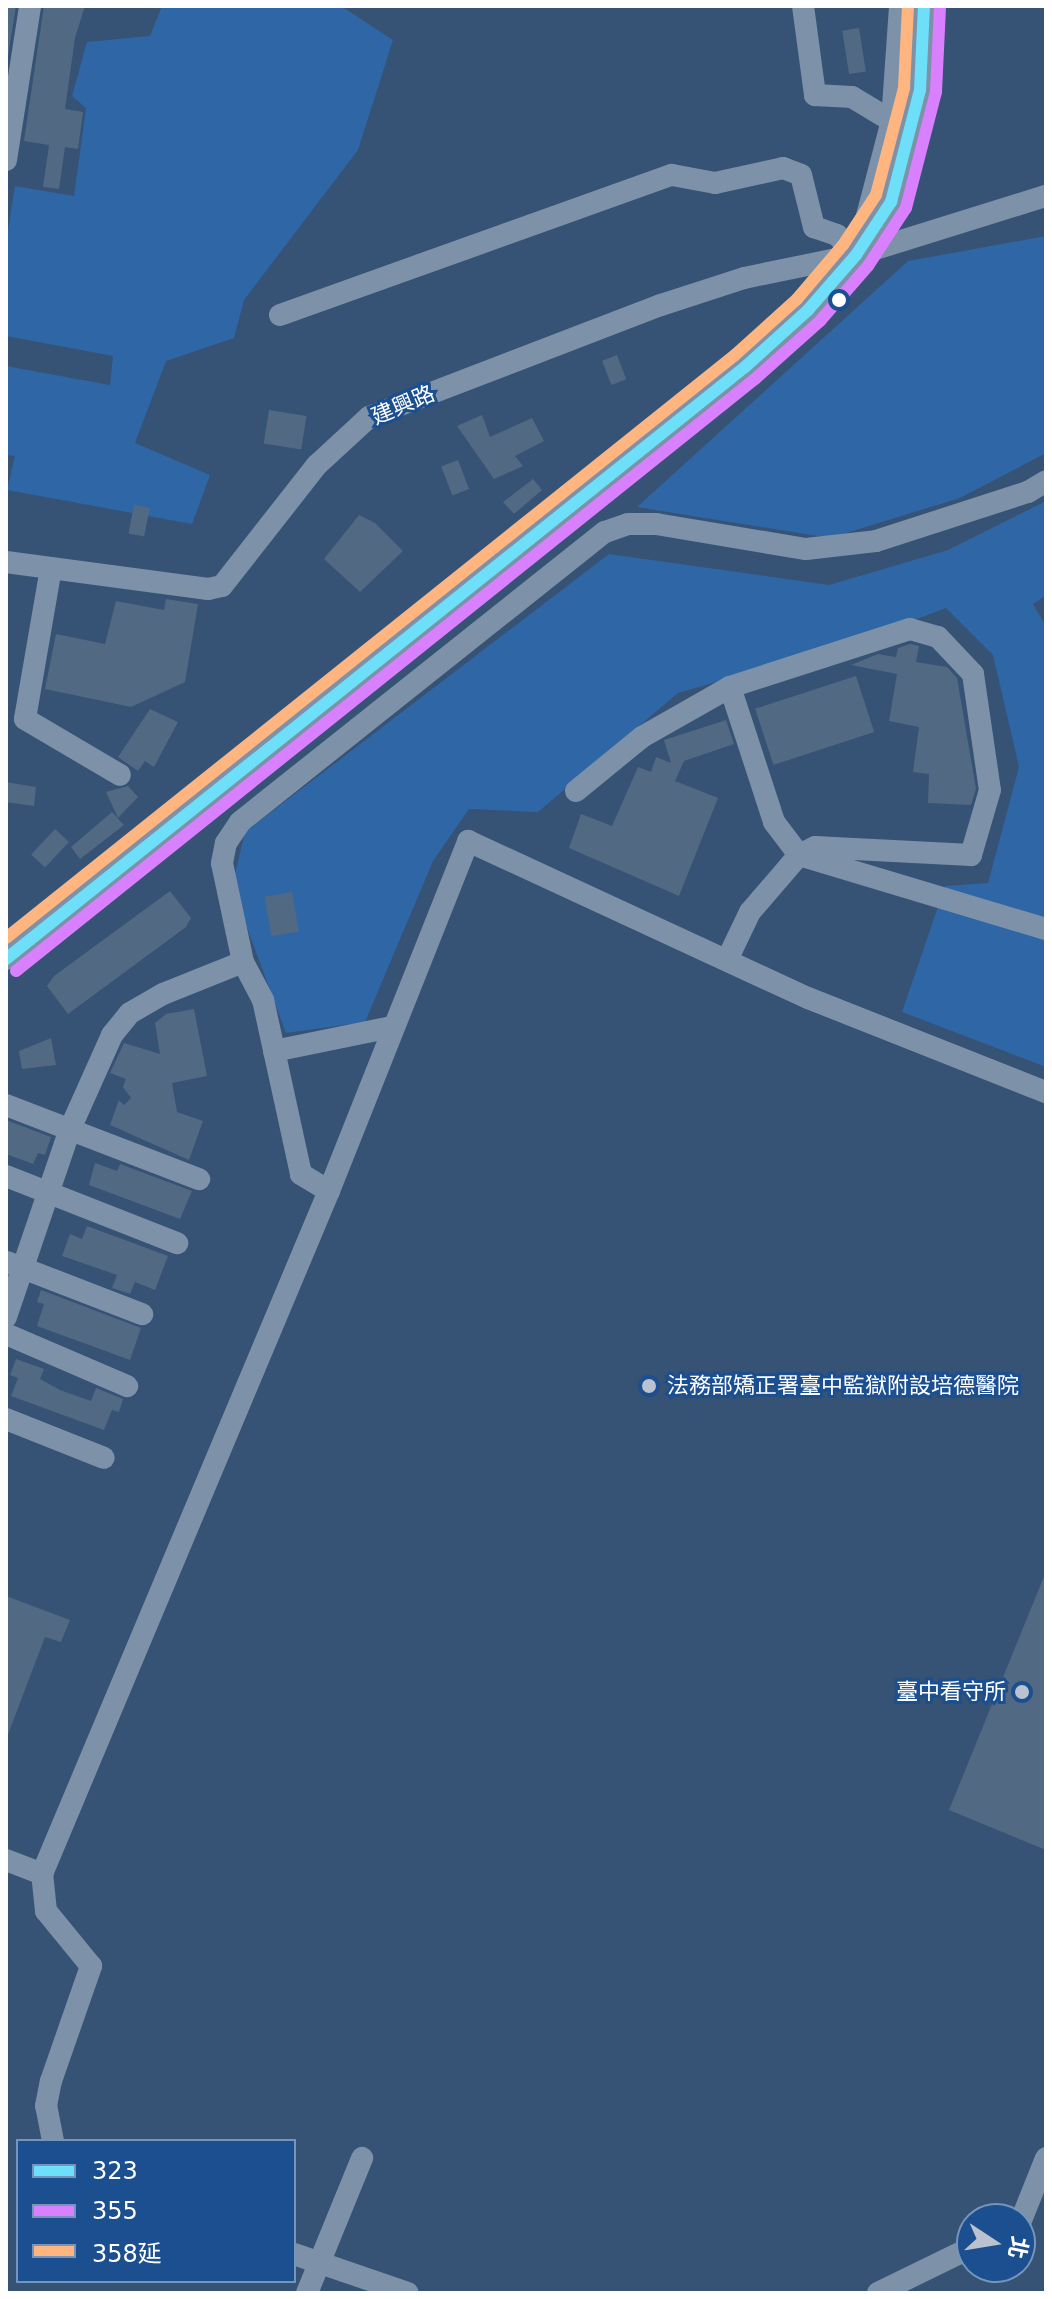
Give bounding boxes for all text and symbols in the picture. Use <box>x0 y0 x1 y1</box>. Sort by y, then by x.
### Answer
unlabelled marker <box>831 292 847 308</box>
street label: 建興路 <box>367 380 439 430</box>
place label: 法務部矯正署臺中監獄附設培德醫院 <box>667 1373 1019 1399</box>
marker: 法務部矯正署臺中監獄附設培德醫院 <box>638 1375 660 1397</box>
place label: 臺中看守所 <box>896 1679 1006 1705</box>
marker: 臺中看守所 <box>1013 1683 1031 1701</box>
legend <box>16 2139 296 2283</box>
text: 323 <box>92 2157 138 2185</box>
text: 355 <box>92 2197 138 2225</box>
north arrow <box>956 2203 1036 2283</box>
text: 北 <box>1003 2234 1033 2261</box>
text: 358延 <box>92 2240 162 2268</box>

